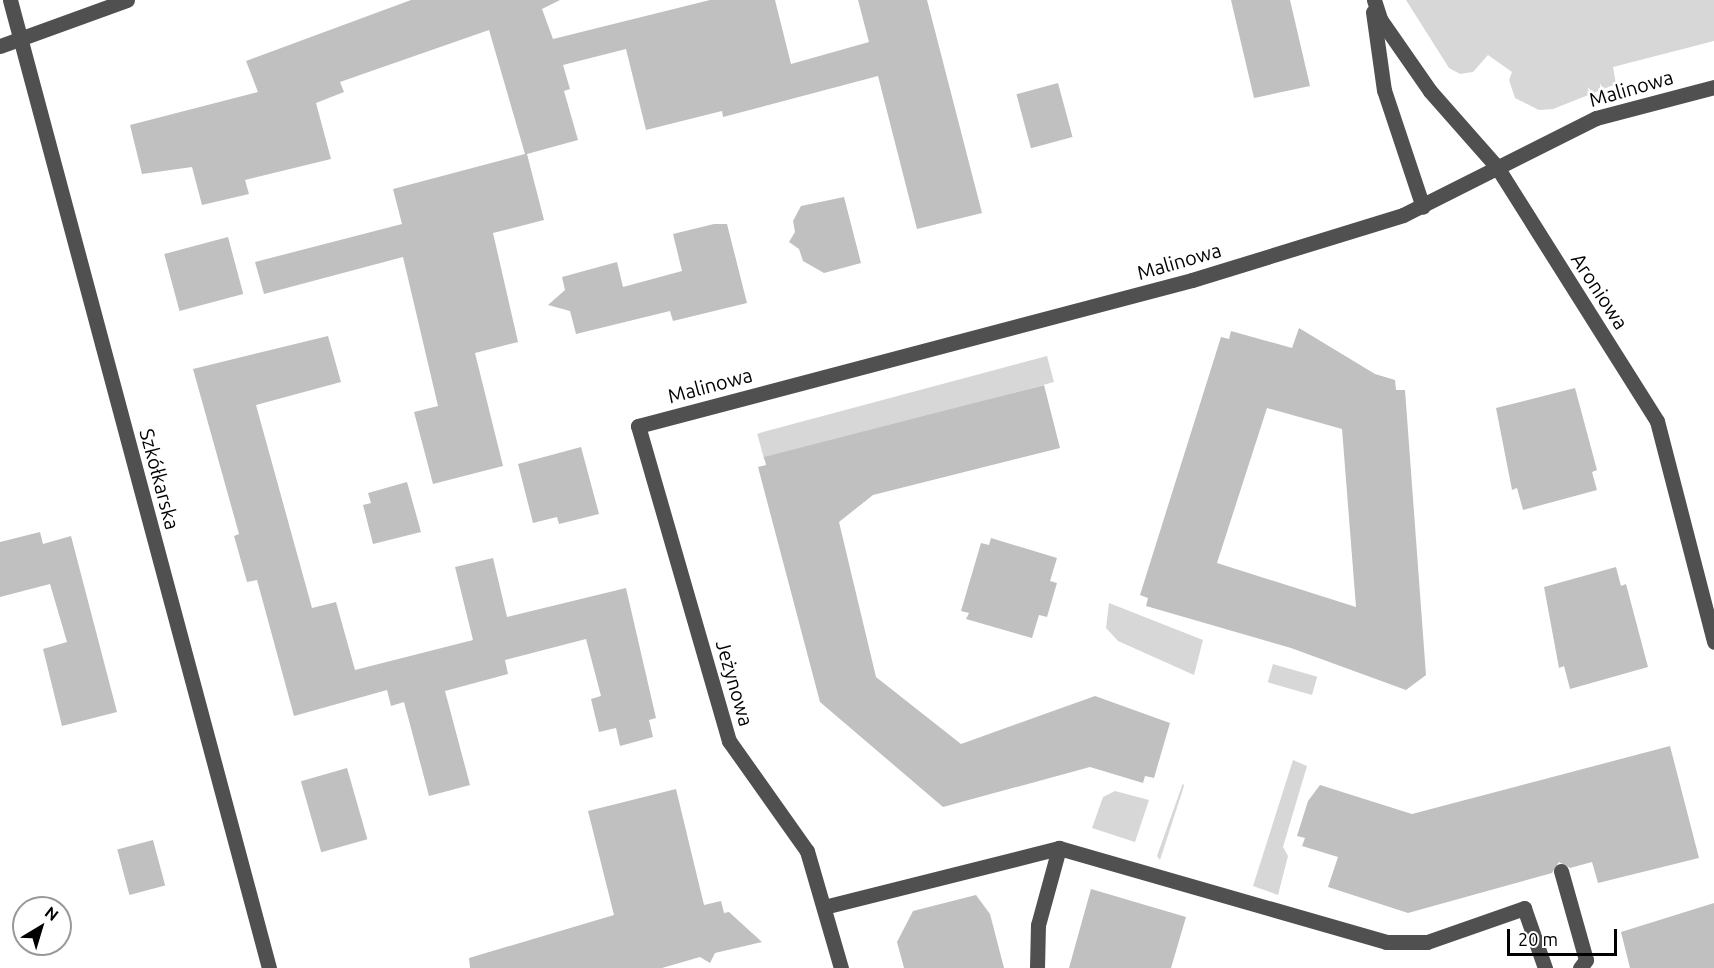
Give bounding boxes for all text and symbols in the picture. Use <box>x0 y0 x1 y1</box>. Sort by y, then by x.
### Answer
street label: Malinowa <box>1586 65 1676 111</box>
street label: Malinowa <box>1134 238 1224 284</box>
street label: Aroniowa <box>1567 248 1633 334</box>
street label: Malinowa <box>665 362 755 408</box>
street label: Szkółkarska <box>135 426 185 532</box>
street label: Jeżynowa <box>711 637 759 729</box>
north arrow <box>12 896 72 956</box>
text: N <box>42 903 62 924</box>
scale bar <box>1510 917 1620 955</box>
text: 20 m <box>1518 929 1558 949</box>

